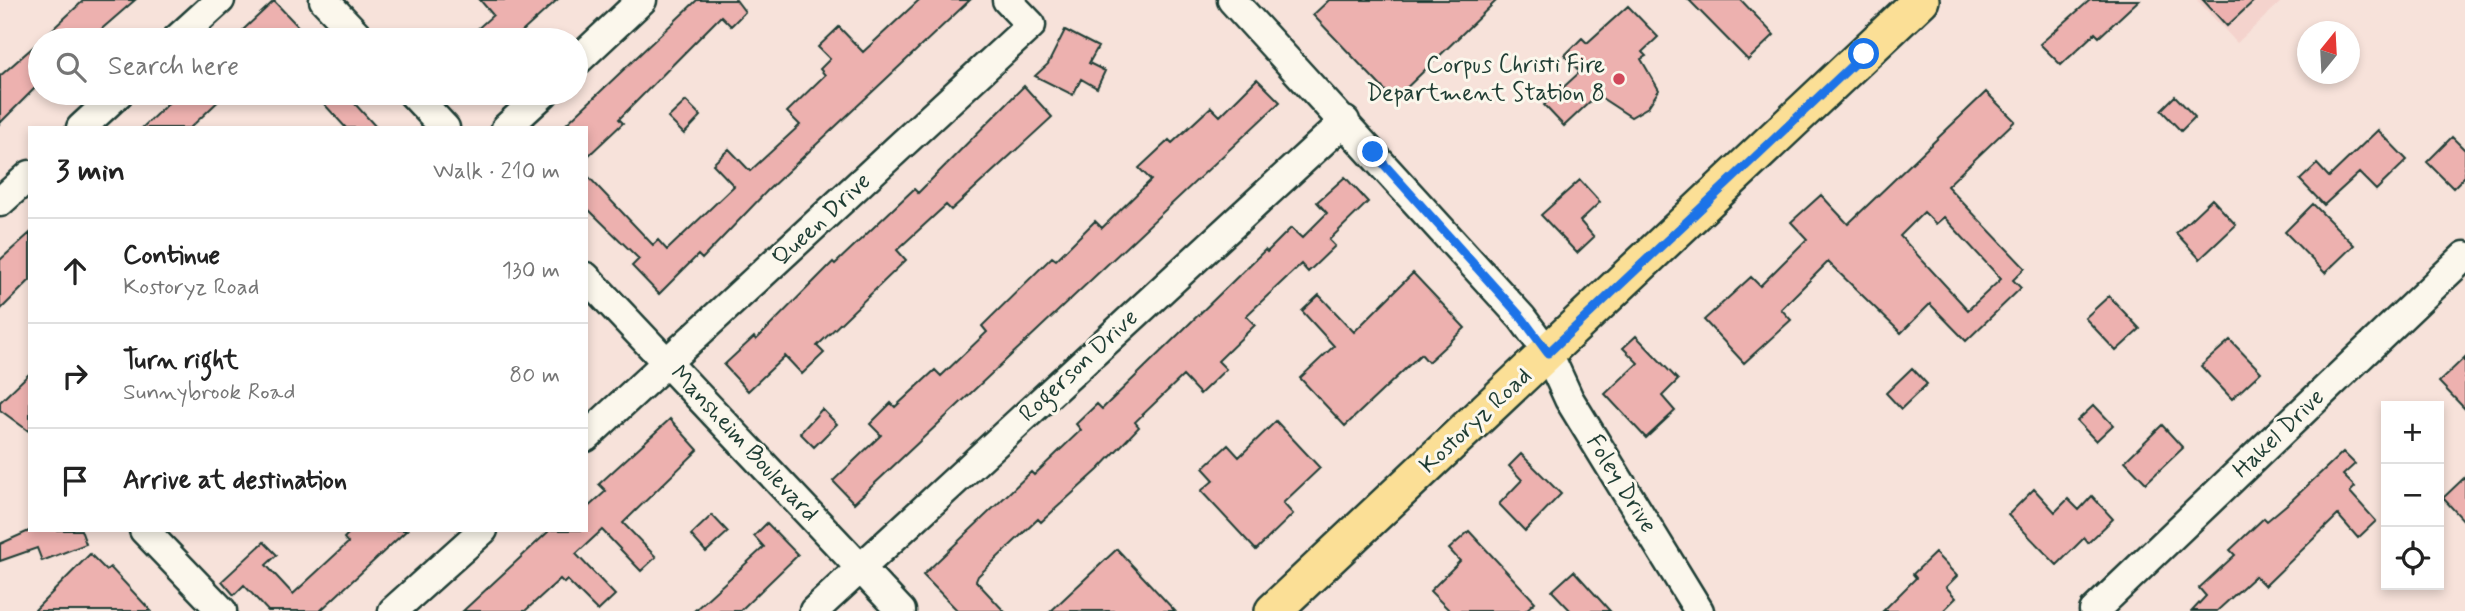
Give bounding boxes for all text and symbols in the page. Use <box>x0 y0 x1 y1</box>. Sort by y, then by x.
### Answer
north arrow <box>2297 21 2360 84</box>
search box <box>28 28 588 105</box>
route start <box>1848 38 1879 69</box>
icon: search <box>52 48 90 86</box>
text: Search here <box>108 50 239 84</box>
place label: Corpus Christi Fire Department Station 8 <box>1366 50 1605 109</box>
marker: Corpus Christi Fire Department Station 8 <box>1611 71 1627 87</box>
route end <box>1357 136 1388 167</box>
text: 3 min <box>56 152 125 191</box>
text: Walk · 210 m <box>433 157 560 187</box>
street label: Queen Drive <box>766 166 878 274</box>
text: Continue <box>123 239 220 273</box>
icon: ahead <box>56 252 94 290</box>
text: 130 m <box>502 256 560 286</box>
text: Kostoryz Road <box>123 273 259 303</box>
street label: Rogerson Drive <box>1013 303 1147 431</box>
text: Turn right <box>123 344 239 378</box>
icon: right <box>56 357 94 395</box>
street label: Mansheim Boulevard <box>663 359 825 529</box>
text: 80 m <box>509 361 560 391</box>
street label: Kostoryz Road <box>1413 361 1539 481</box>
text: Sunnybrook Road <box>123 378 295 408</box>
street label: Hakel Drive <box>2226 382 2332 486</box>
map controls <box>2381 401 2444 590</box>
button: + <box>2381 401 2444 464</box>
street label: Foley Drive <box>1579 429 1663 539</box>
icon: arrive <box>56 462 94 500</box>
text: Arrive at destination <box>123 464 347 498</box>
button: − <box>2381 464 2444 527</box>
button: locate <box>2381 527 2444 590</box>

